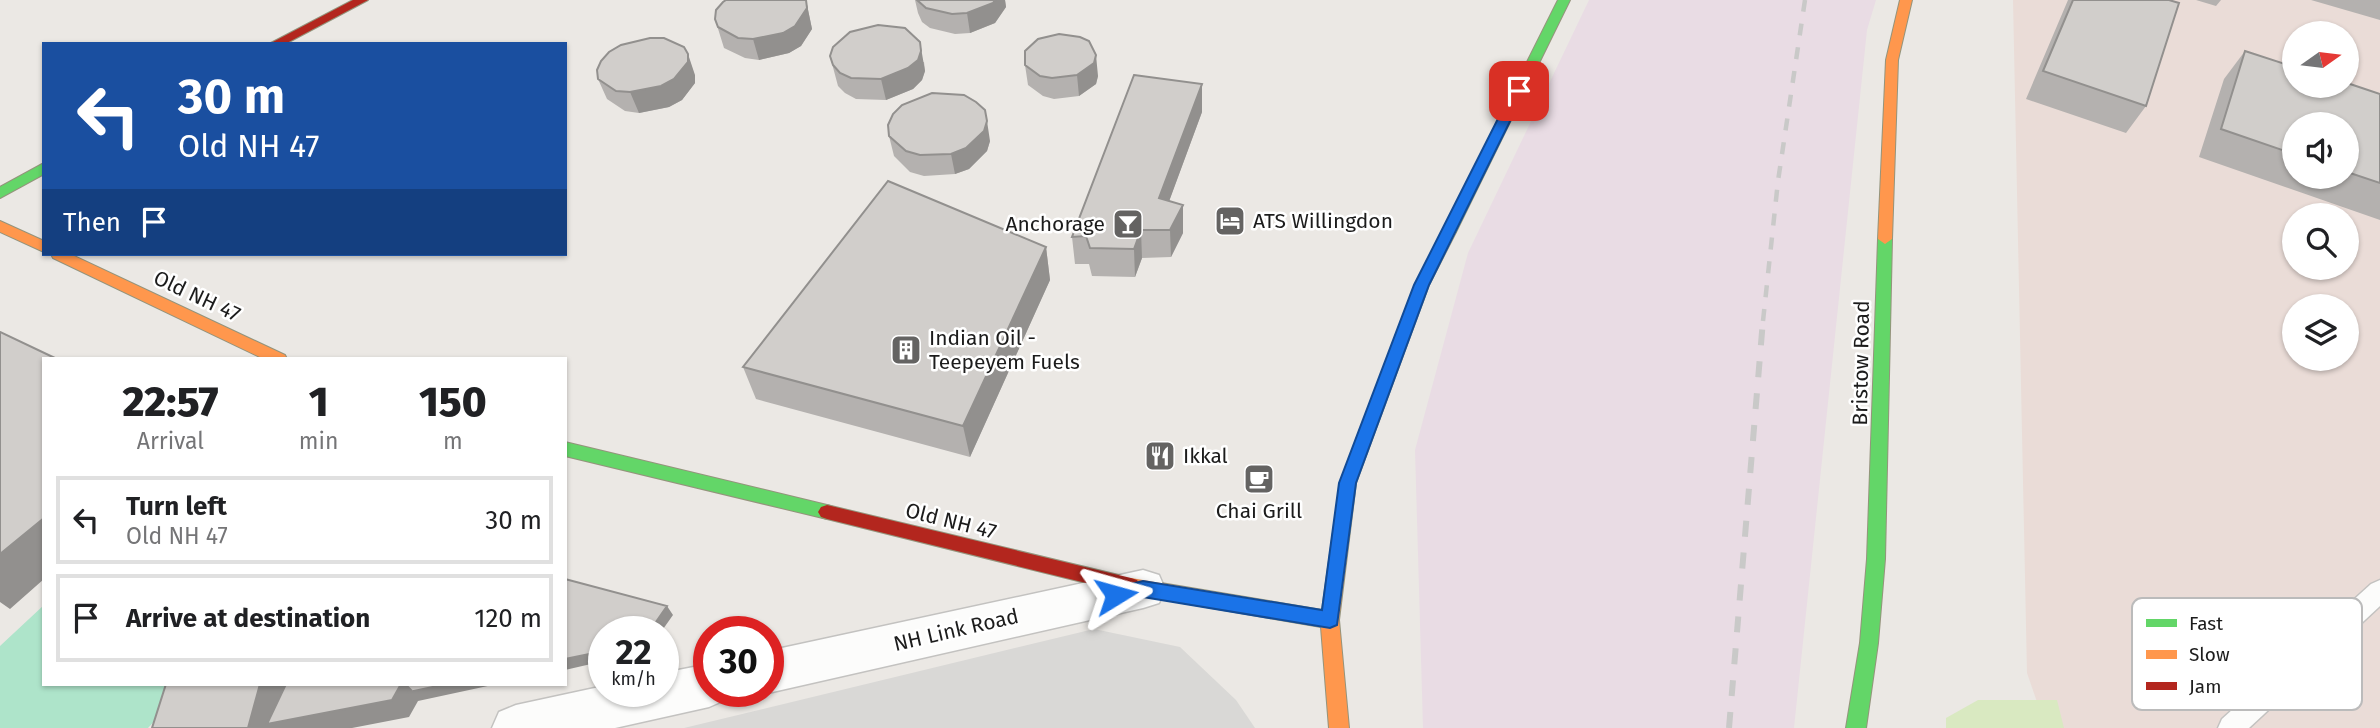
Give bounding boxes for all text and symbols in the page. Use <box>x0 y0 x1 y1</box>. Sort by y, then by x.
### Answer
north arrow <box>2282 21 2359 98</box>
map controls <box>2282 21 2359 371</box>
pin <box>1489 61 1549 121</box>
text: 30 m <box>178 67 285 126</box>
icon: left <box>63 70 154 161</box>
icon: arrive <box>1500 72 1538 110</box>
button: sound <box>2282 112 2359 189</box>
text: Old NH 47 <box>178 127 320 165</box>
icon: arrive <box>135 203 173 241</box>
button: search <box>2282 203 2359 280</box>
hotel icon: ATS Willingdon <box>1213 204 1247 238</box>
text: Then <box>63 207 121 238</box>
bar icon: Anchorage <box>1111 207 1145 241</box>
place label: ATS Willingdon <box>1253 208 1393 234</box>
place label: Anchorage <box>1005 211 1105 237</box>
street label: Old NH 47 <box>149 265 245 327</box>
button: layers <box>2282 294 2359 371</box>
street label: Bristow Road <box>1847 300 1875 426</box>
place label: Indian Oil - Teepeyem Fuels <box>929 325 1080 375</box>
building icon: Indian Oil - Teepeyem Fuels <box>889 333 923 367</box>
text: 22:57 <box>122 377 218 427</box>
text: 1 <box>309 377 329 427</box>
text: 150 <box>419 377 487 427</box>
text: Arrival <box>137 427 204 455</box>
text: min <box>299 427 339 455</box>
text: m <box>443 427 463 455</box>
restaurant icon: Ikkal <box>1143 439 1177 473</box>
place label: Ikkal <box>1183 443 1228 469</box>
cafe icon: Chai Grill <box>1242 462 1276 496</box>
text: Turn left <box>126 491 227 522</box>
street label: Old NH 47 <box>903 497 999 545</box>
place label: Chai Grill <box>1216 498 1302 524</box>
icon: left <box>67 501 105 539</box>
text: 30 m <box>485 505 542 536</box>
text: Old NH 47 <box>126 522 228 550</box>
position arrow <box>1079 558 1153 632</box>
legend <box>2132 598 2362 710</box>
icon: arrive <box>67 599 105 637</box>
text: Arrive at destination <box>126 603 370 634</box>
text: 120 m <box>474 603 542 634</box>
street label: NH Link Road <box>891 603 1021 657</box>
text: Fast <box>2189 612 2223 635</box>
speed limit sign: 30 <box>693 616 784 707</box>
text: 22 <box>615 631 652 673</box>
text: Slow <box>2189 643 2230 666</box>
text: km/h <box>611 668 656 690</box>
text: Jam <box>2189 675 2221 698</box>

